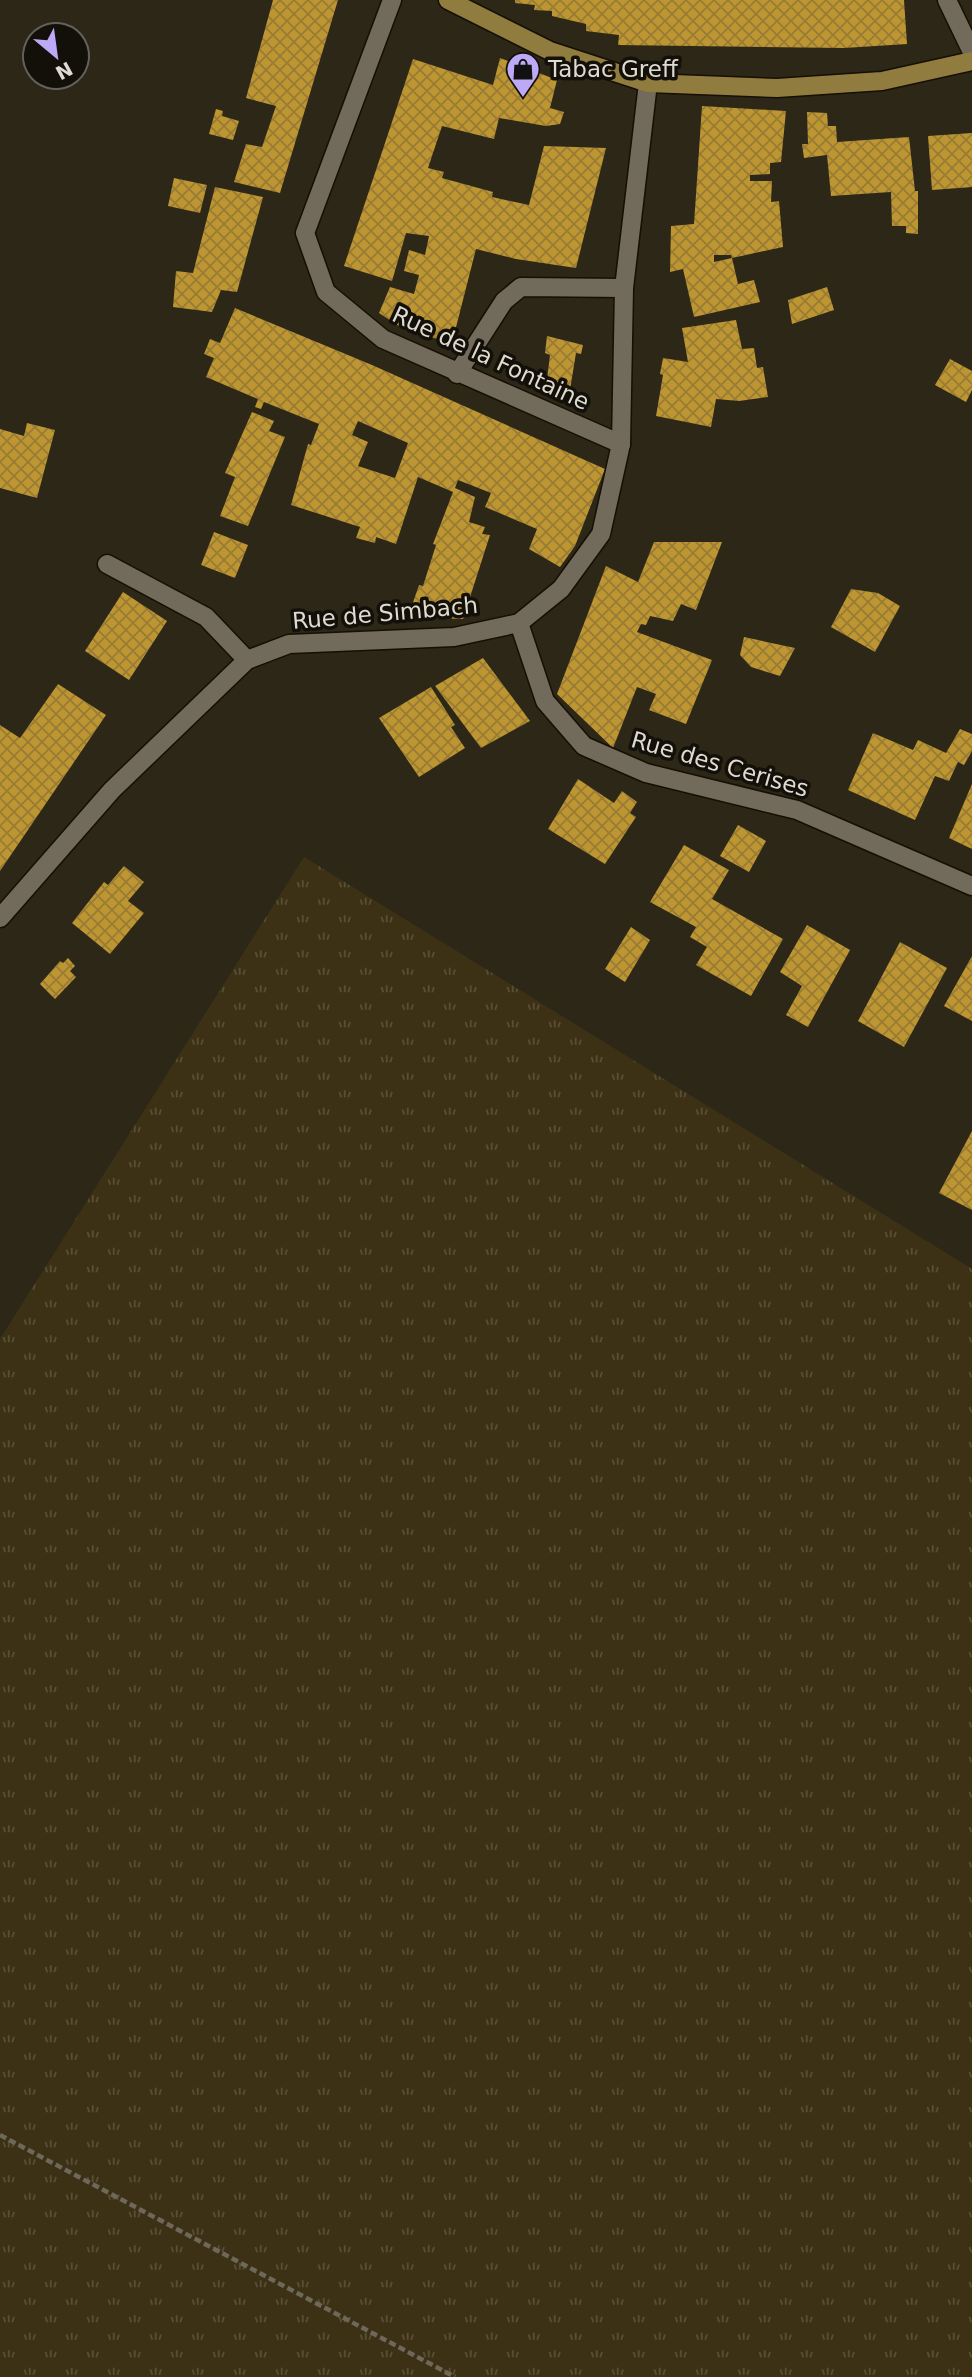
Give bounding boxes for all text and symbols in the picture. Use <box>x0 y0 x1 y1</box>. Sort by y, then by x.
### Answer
north arrow <box>21 21 91 91</box>
shop icon: Tabac Greff <box>504 50 542 99</box>
place label: Tabac Greff <box>547 56 679 82</box>
text: N <box>52 57 77 84</box>
street label: Rue de la Fontaine <box>388 301 594 415</box>
street label: Rue de Simbach <box>291 592 479 634</box>
street label: Rue des Cerises <box>628 726 812 802</box>

